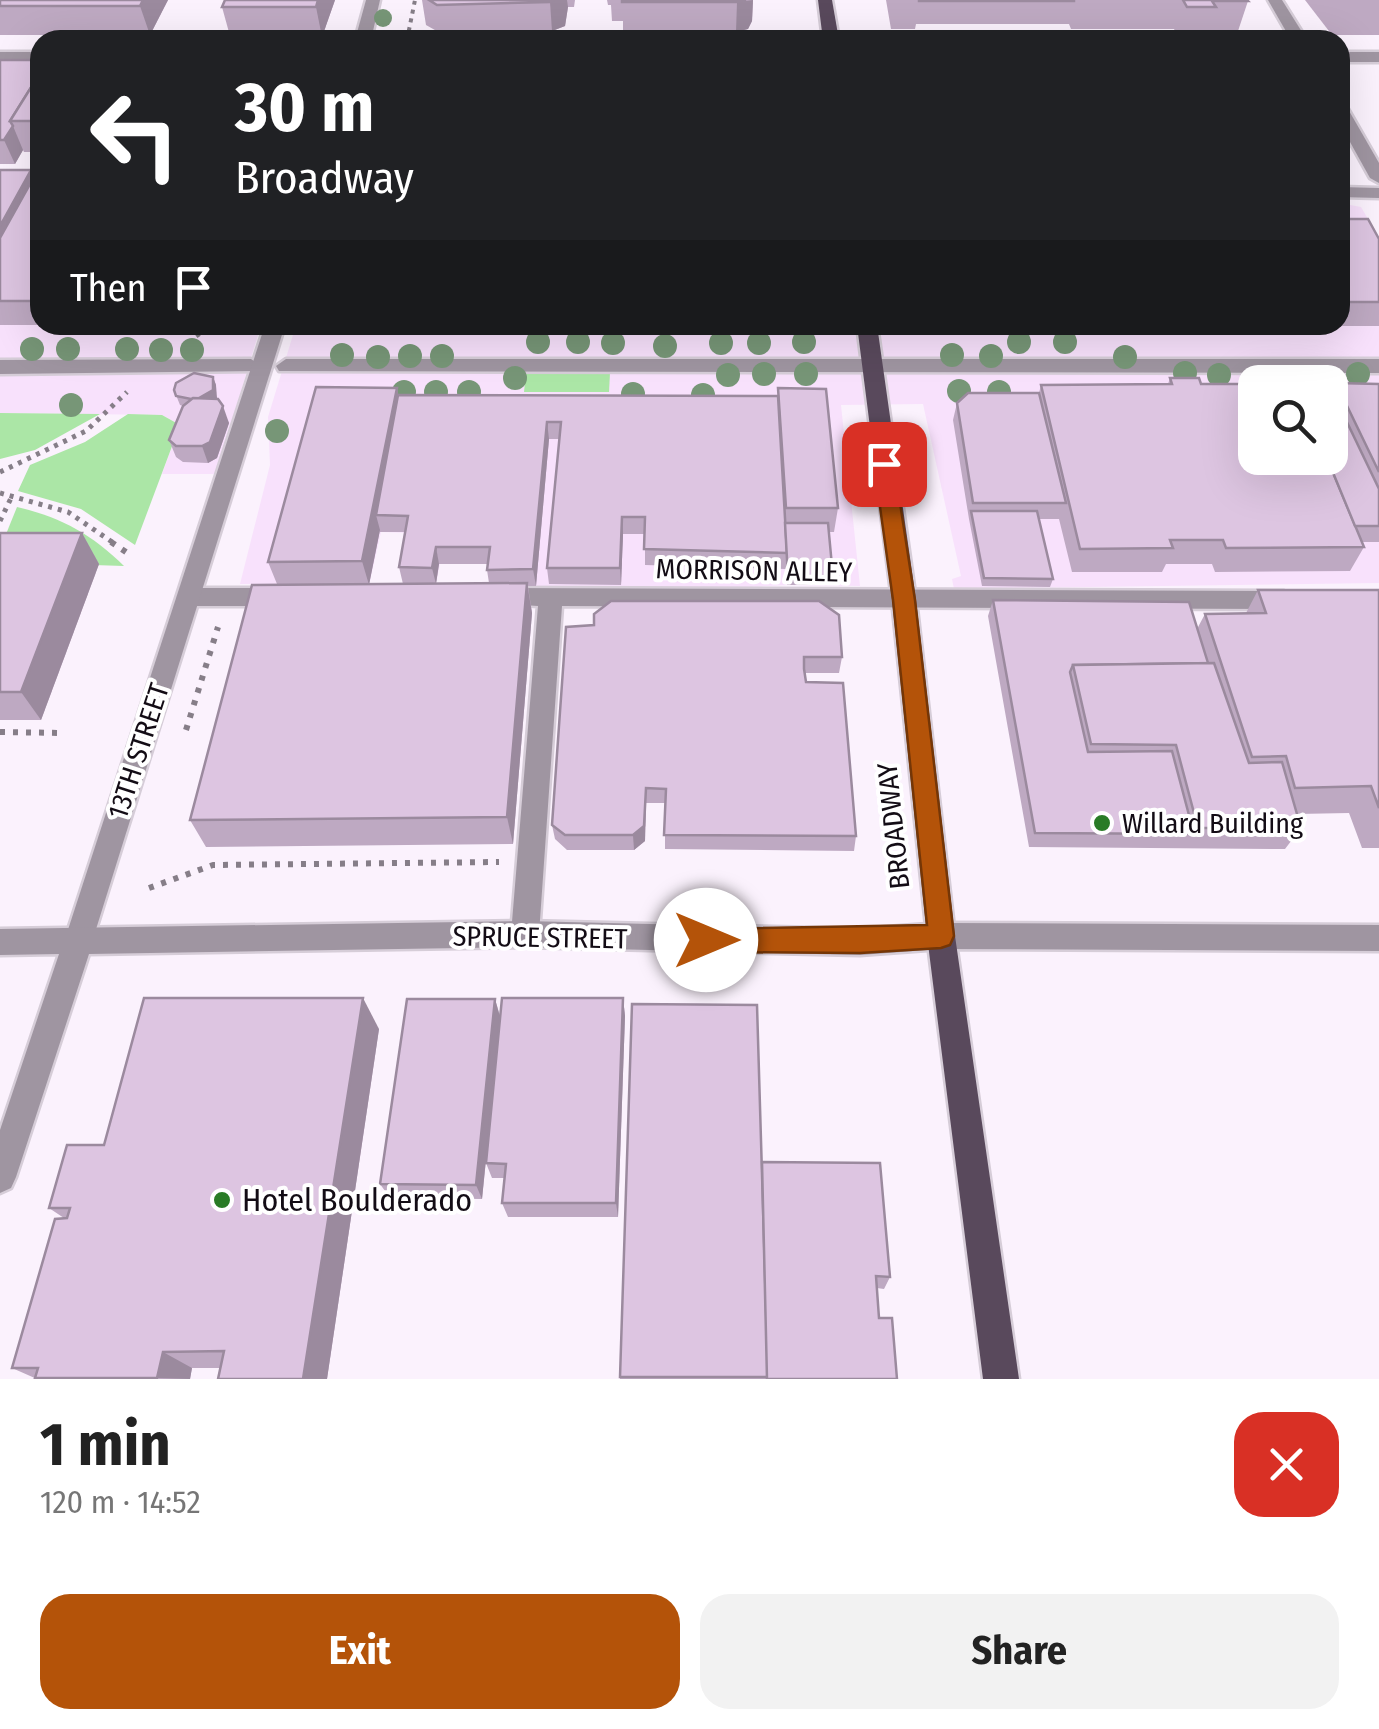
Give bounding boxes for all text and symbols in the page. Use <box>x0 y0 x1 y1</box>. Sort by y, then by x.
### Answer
text: 30 m <box>235 66 374 150</box>
icon: left <box>70 70 200 200</box>
text: Broadway <box>235 151 414 205</box>
icon: arrive <box>166 260 221 315</box>
text: Then <box>70 265 146 311</box>
map controls <box>1238 365 1348 475</box>
button: search <box>1238 365 1348 475</box>
pin <box>842 422 927 507</box>
icon: arrive <box>857 437 912 492</box>
street label: MORRISON ALLEY <box>655 552 853 589</box>
street label: 13TH STREET <box>101 679 176 823</box>
street label: BROADWAY <box>870 761 917 891</box>
place label: Willard Building <box>1122 807 1304 840</box>
marker: Willard Building <box>1091 812 1113 834</box>
position arrow <box>654 888 758 992</box>
street label: SPRUCE STREET <box>452 919 628 956</box>
place label: Hotel Boulderado <box>242 1181 472 1219</box>
marker: Hotel Boulderado <box>211 1189 233 1211</box>
text: 1 min <box>40 1409 171 1481</box>
button: close <box>1234 1412 1339 1517</box>
text: 120 m · 14:52 <box>40 1483 201 1521</box>
button: Exit <box>40 1594 680 1709</box>
button: Share <box>700 1594 1339 1709</box>

